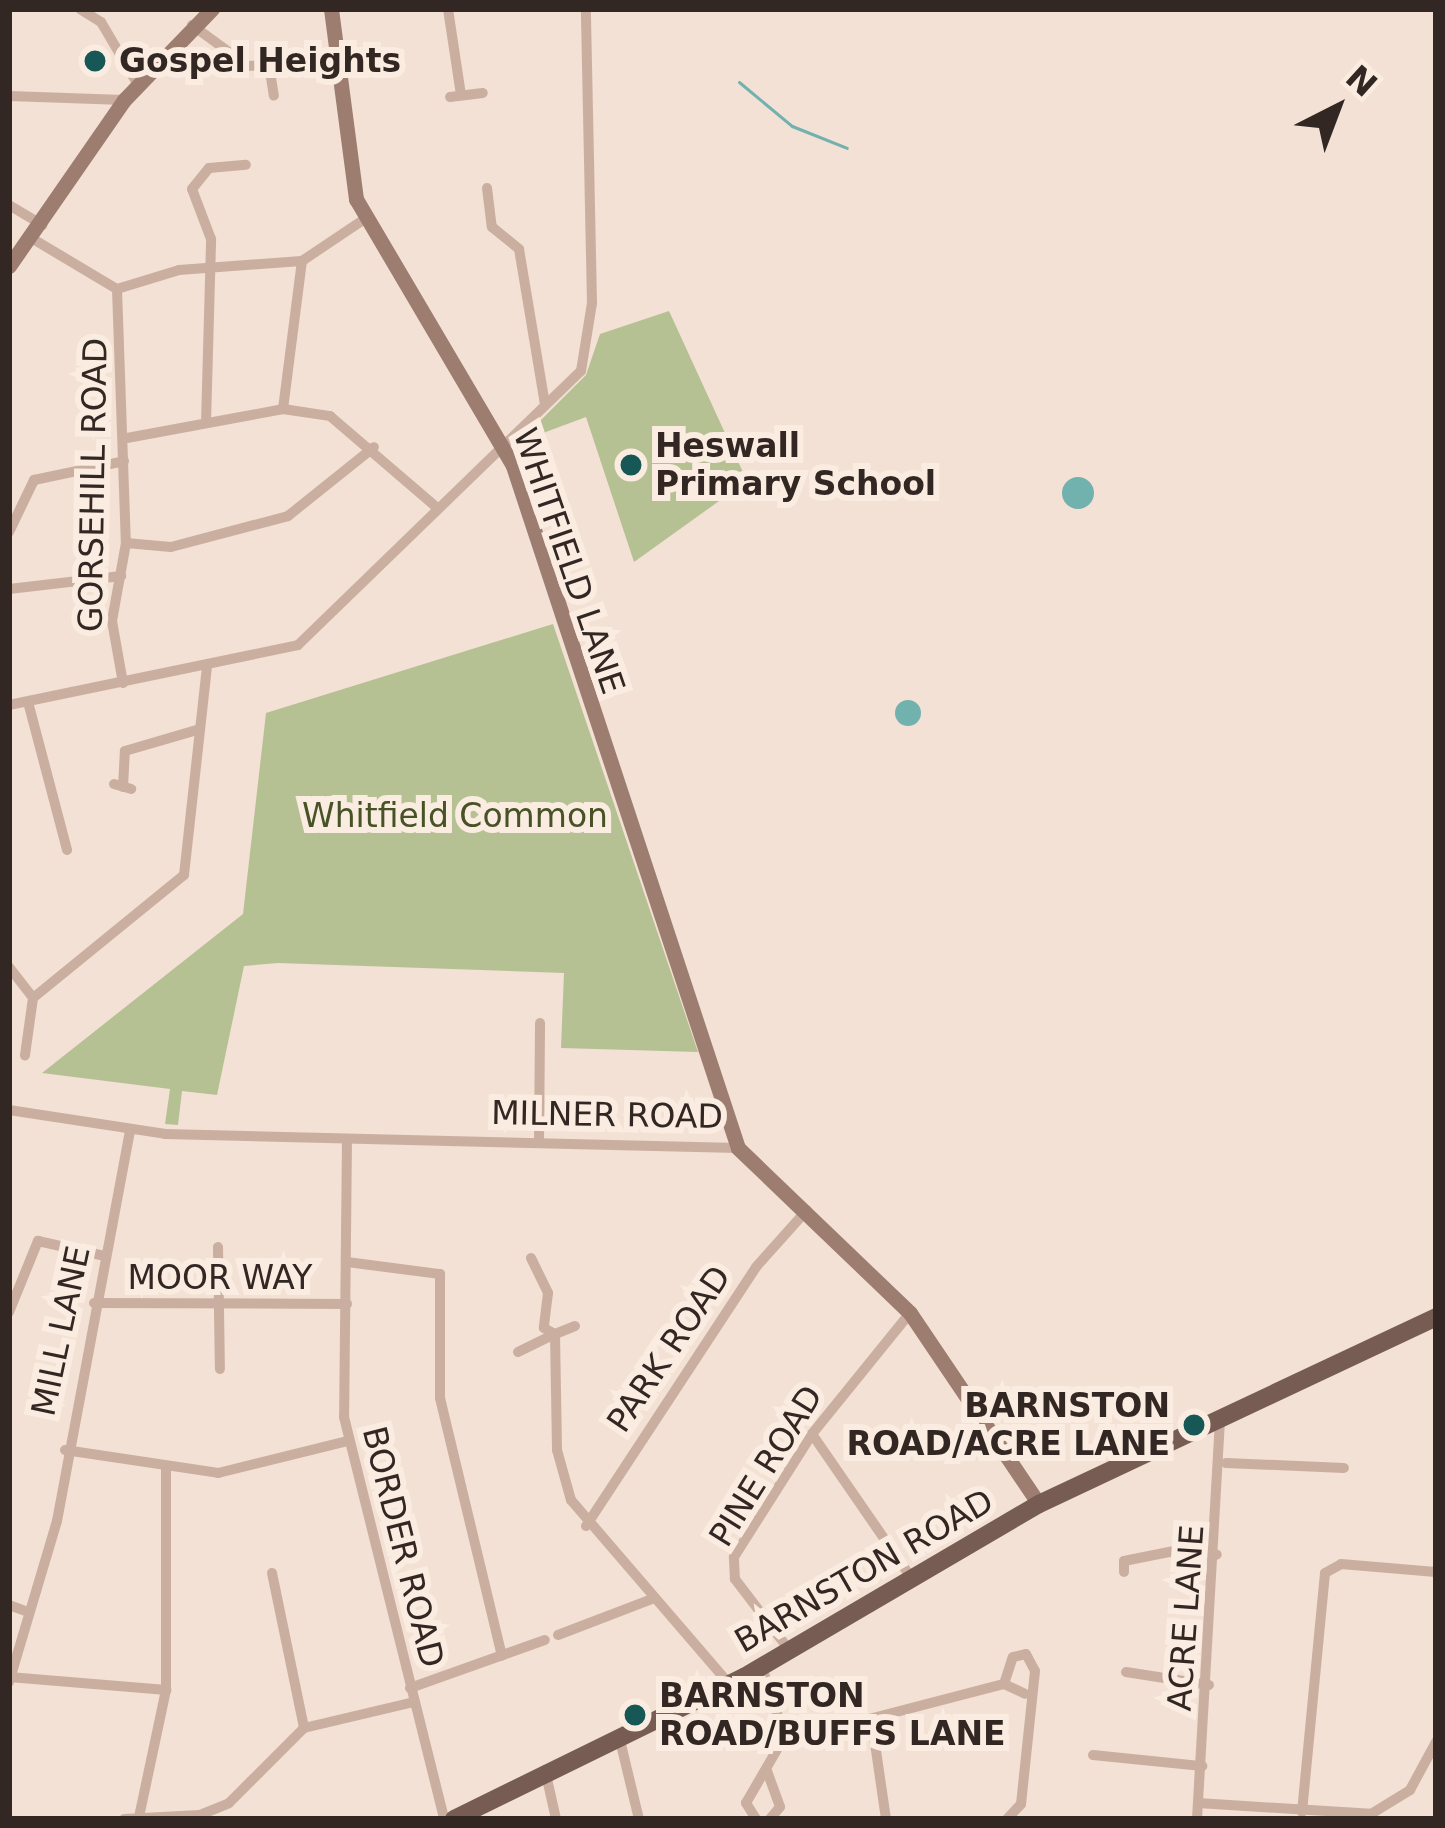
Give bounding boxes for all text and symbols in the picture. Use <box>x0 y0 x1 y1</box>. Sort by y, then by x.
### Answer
place label: Gospel Heights <box>119 41 401 81</box>
marker: Gospel Heights <box>82 48 108 74</box>
north arrow <box>1277 48 1397 168</box>
text: N <box>1338 57 1385 105</box>
street label: GORSEHILL ROAD <box>71 337 115 633</box>
street label: WHITFIELD LANE <box>505 423 633 699</box>
place label: Heswall Primary School <box>655 426 936 504</box>
marker: Heswall Primary School <box>618 452 644 478</box>
park label: Whitfield Common <box>302 796 608 836</box>
street label: MILNER ROAD <box>491 1093 723 1137</box>
street label: MILL LANE <box>24 1242 98 1420</box>
street label: MOOR WAY <box>128 1258 312 1298</box>
street label: PARK ROAD <box>599 1258 739 1440</box>
street label: PINE ROAD <box>701 1378 831 1554</box>
place label: BARNSTON ROAD/ACRE LANE <box>847 1386 1170 1464</box>
marker: BARNSTON ROAD/ACRE LANE <box>1181 1412 1207 1438</box>
street label: BORDER ROAD <box>354 1422 452 1672</box>
street label: BARNSTON ROAD <box>728 1481 1000 1661</box>
street label: ACRE LANE <box>1160 1524 1212 1712</box>
place label: BARNSTON ROAD/BUFFS LANE <box>659 1676 1006 1754</box>
marker: BARNSTON ROAD/BUFFS LANE <box>622 1702 648 1728</box>

